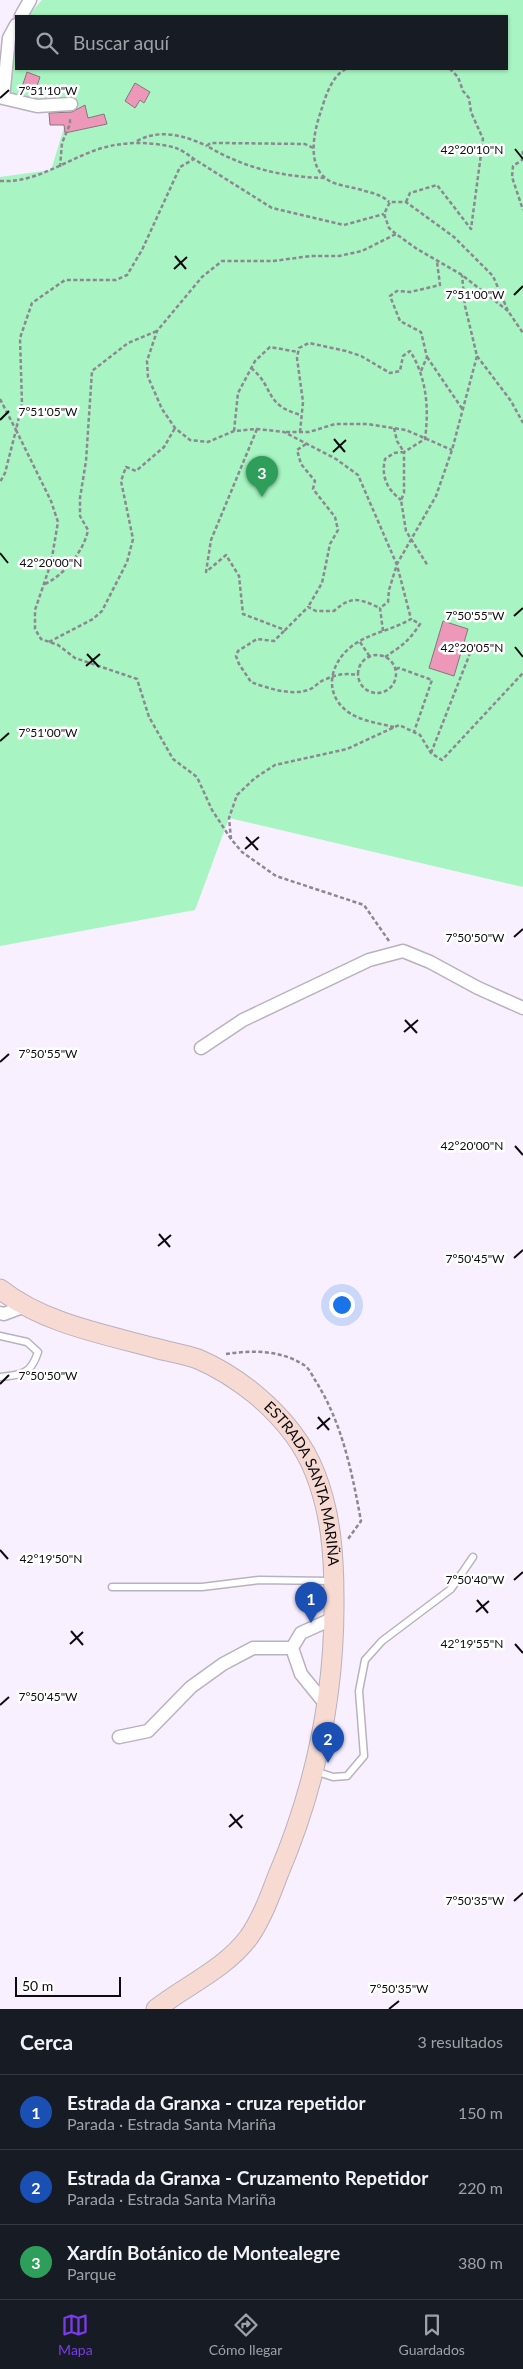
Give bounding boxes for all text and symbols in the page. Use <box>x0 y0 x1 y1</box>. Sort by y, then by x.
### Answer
search box <box>15 15 508 70</box>
icon: search <box>33 29 61 57</box>
text: Buscar aquí <box>73 31 169 54</box>
text: 7°51'10"W <box>18 83 78 98</box>
text: 42°20'10"N <box>441 142 503 157</box>
text: 7°51'00"W <box>445 287 505 302</box>
text: 7°51'05"W <box>18 404 78 419</box>
pin: 3 <box>246 456 278 497</box>
text: 42°20'00"N <box>20 555 82 570</box>
text: 7°50'55"W <box>445 608 505 623</box>
text: 42°20'05"N <box>441 640 503 655</box>
text: 7°51'00"W <box>18 725 78 740</box>
text: 7°50'50"W <box>445 930 505 945</box>
text: 7°50'55"W <box>18 1046 78 1061</box>
text: 42°20'00"N <box>441 1138 503 1153</box>
text: 7°50'45"W <box>445 1251 505 1266</box>
your location <box>329 1292 355 1318</box>
text: 7°50'50"W <box>18 1368 78 1383</box>
street label: ESTRADA SANTA MARIÑA <box>261 1397 343 1567</box>
text: 42°19'50"N <box>20 1551 82 1566</box>
text: 7°50'40"W <box>445 1572 505 1587</box>
pin: 1 <box>295 1582 327 1623</box>
text: 42°19'55"N <box>441 1636 503 1651</box>
text: 7°50'45"W <box>18 1689 78 1704</box>
pin: 2 <box>312 1722 344 1763</box>
text: 7°50'35"W <box>445 1893 505 1908</box>
scale bar <box>15 1974 121 1997</box>
text: 50 m <box>22 1977 53 1994</box>
text: 7°50'35"W <box>369 1981 429 1996</box>
text: Cerca <box>20 2029 73 2054</box>
text: 3 resultados <box>417 2032 503 2051</box>
text: Estrada da Granxa - cruza repetidor <box>67 2091 366 2114</box>
text: 1 <box>31 2103 41 2122</box>
text: 150 m <box>458 2103 503 2122</box>
text: Parada · Estrada Santa Mariña <box>67 2114 276 2133</box>
text: Estrada da Granxa - Cruzamento Repetidor <box>67 2166 428 2189</box>
text: 2 <box>31 2178 41 2197</box>
text: 220 m <box>458 2178 503 2197</box>
text: Parada · Estrada Santa Mariña <box>67 2189 276 2208</box>
text: Xardín Botánico de Montealegre <box>67 2241 340 2264</box>
text: 3 <box>31 2253 41 2272</box>
text: 380 m <box>458 2253 503 2272</box>
text: Parque <box>67 2264 116 2283</box>
tab: Mapa <box>58 2311 93 2358</box>
tab: Cómo llegar <box>209 2311 282 2358</box>
tab: Guardados <box>399 2311 465 2358</box>

